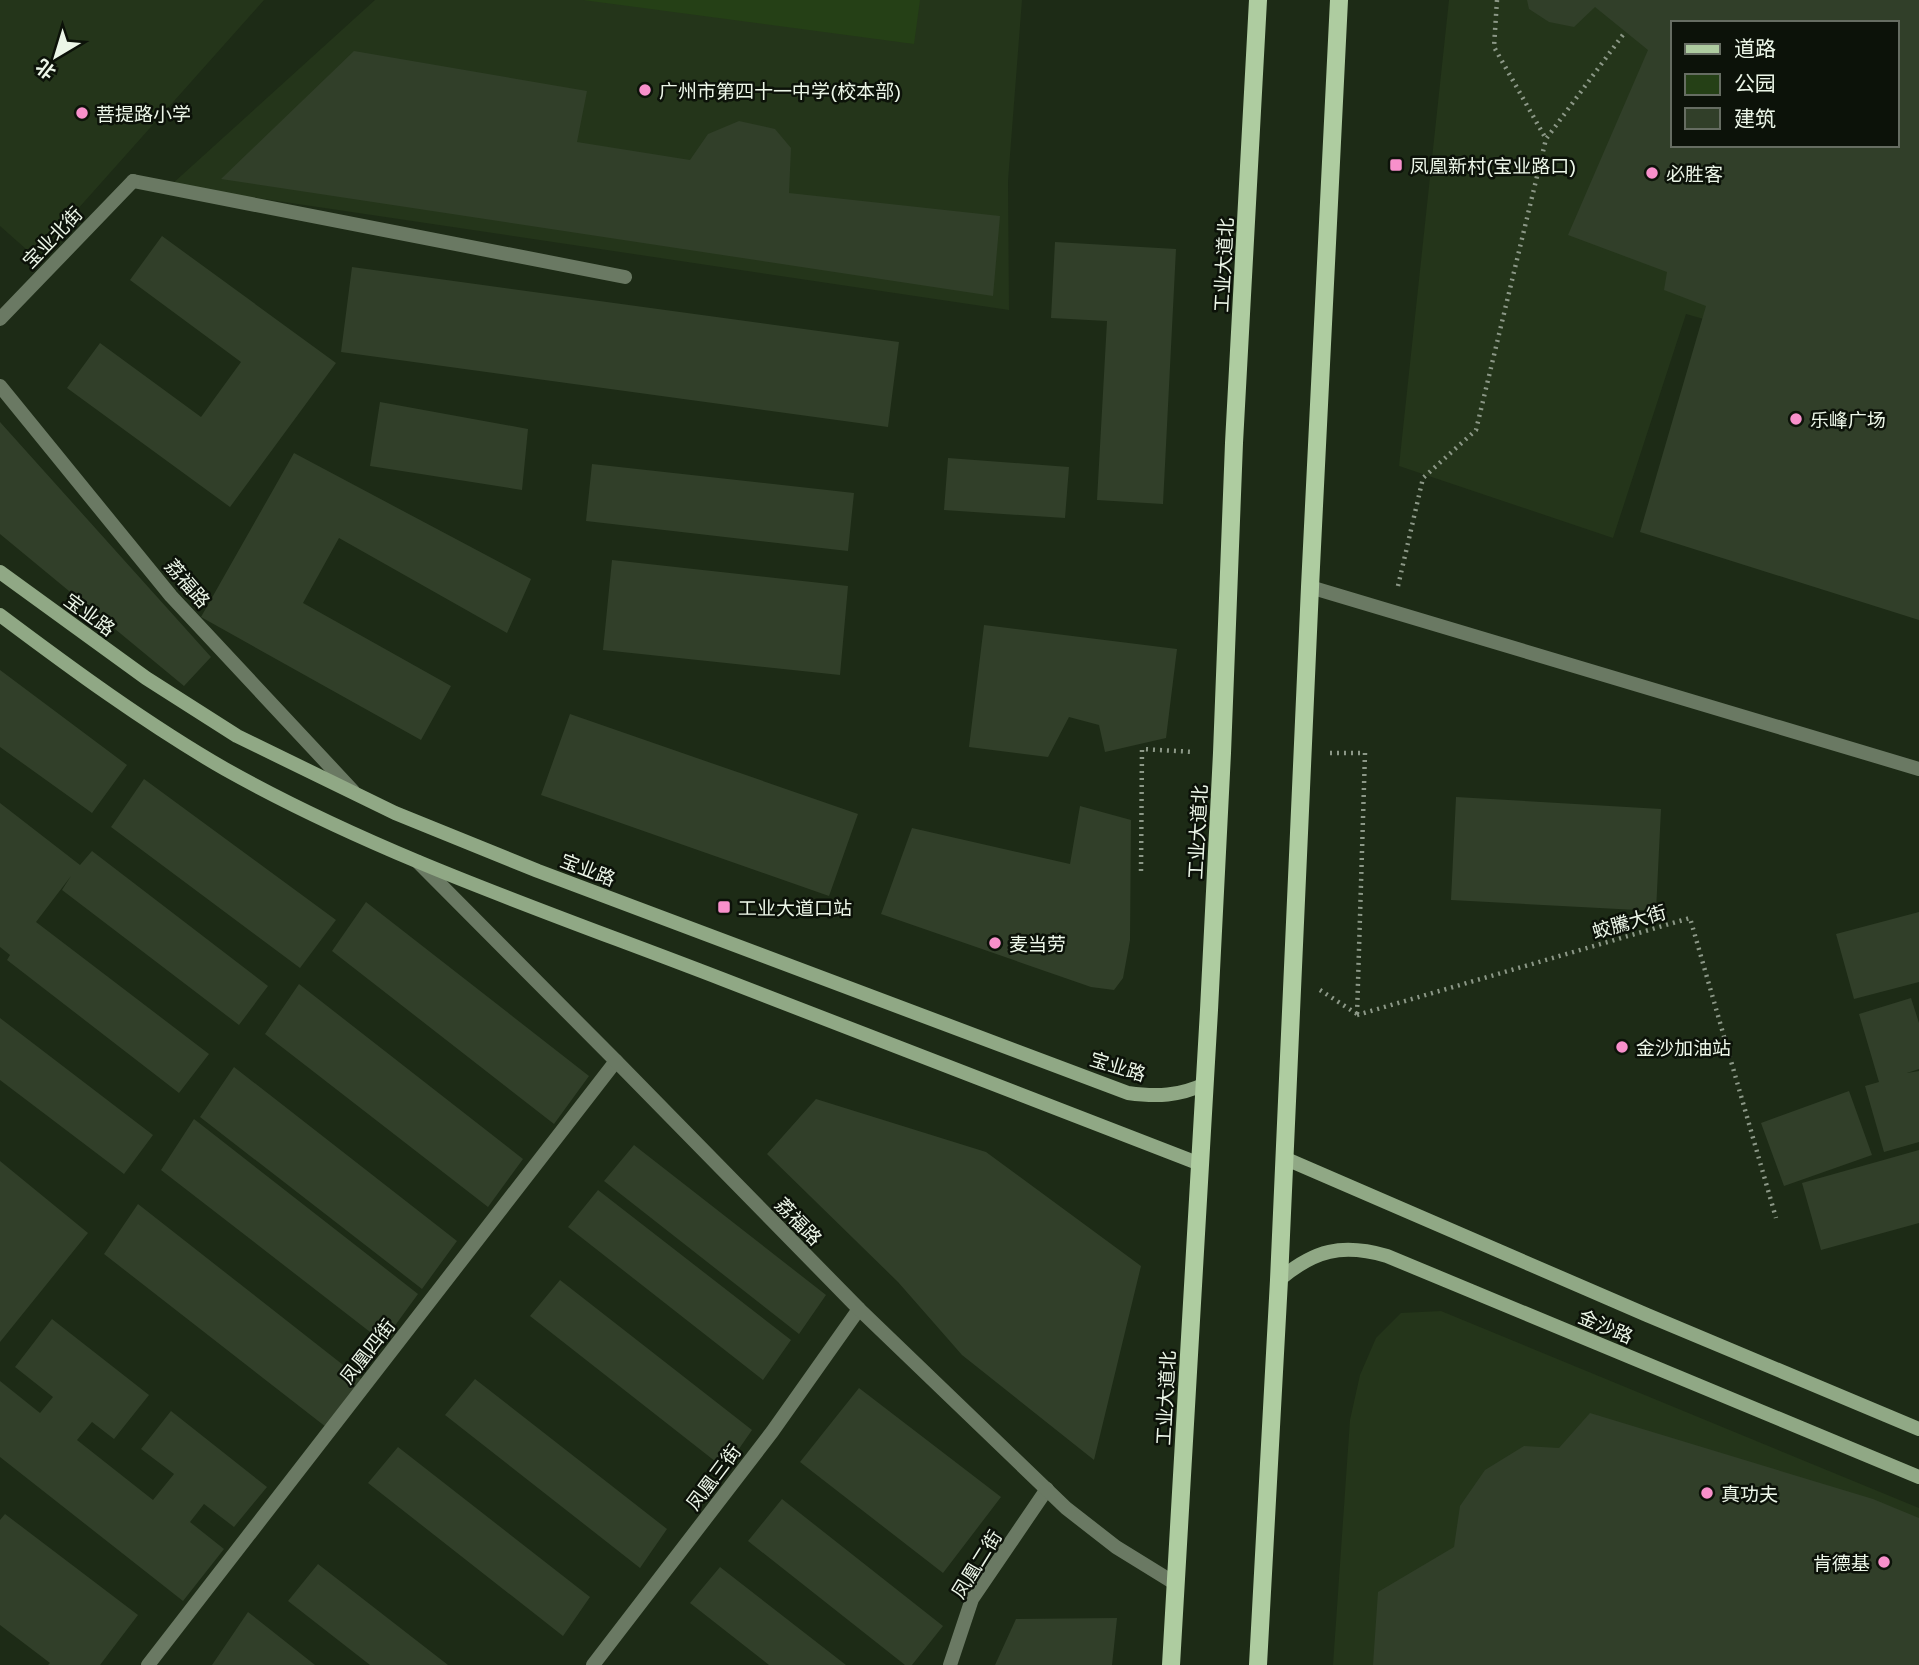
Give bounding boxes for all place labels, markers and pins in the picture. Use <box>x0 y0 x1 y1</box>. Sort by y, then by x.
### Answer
place label: 广州市第四十一中学(校本部) <box>659 79 901 102</box>
marker: 广州市第四十一中学(校本部) <box>637 82 653 98</box>
place label: 菩提路小学 <box>96 102 191 125</box>
marker: 菩提路小学 <box>74 105 90 121</box>
place label: 凤凰新村(宝业路口) <box>1410 154 1576 177</box>
marker: 凤凰新村(宝业路口) <box>1388 157 1404 173</box>
place label: 必胜客 <box>1666 162 1723 185</box>
marker: 必胜客 <box>1644 165 1660 181</box>
place label: 乐峰广场 <box>1810 408 1886 431</box>
marker: 乐峰广场 <box>1788 411 1804 427</box>
place label: 工业大道口站 <box>738 896 852 919</box>
marker: 工业大道口站 <box>716 899 732 915</box>
place label: 麦当劳 <box>1009 932 1066 955</box>
marker: 麦当劳 <box>987 935 1003 951</box>
place label: 金沙加油站 <box>1636 1036 1731 1059</box>
marker: 金沙加油站 <box>1614 1039 1630 1055</box>
place label: 真功夫 <box>1721 1482 1778 1505</box>
marker: 真功夫 <box>1699 1485 1715 1501</box>
place label: 肯德基 <box>1813 1551 1870 1574</box>
marker: 肯德基 <box>1876 1554 1892 1570</box>

